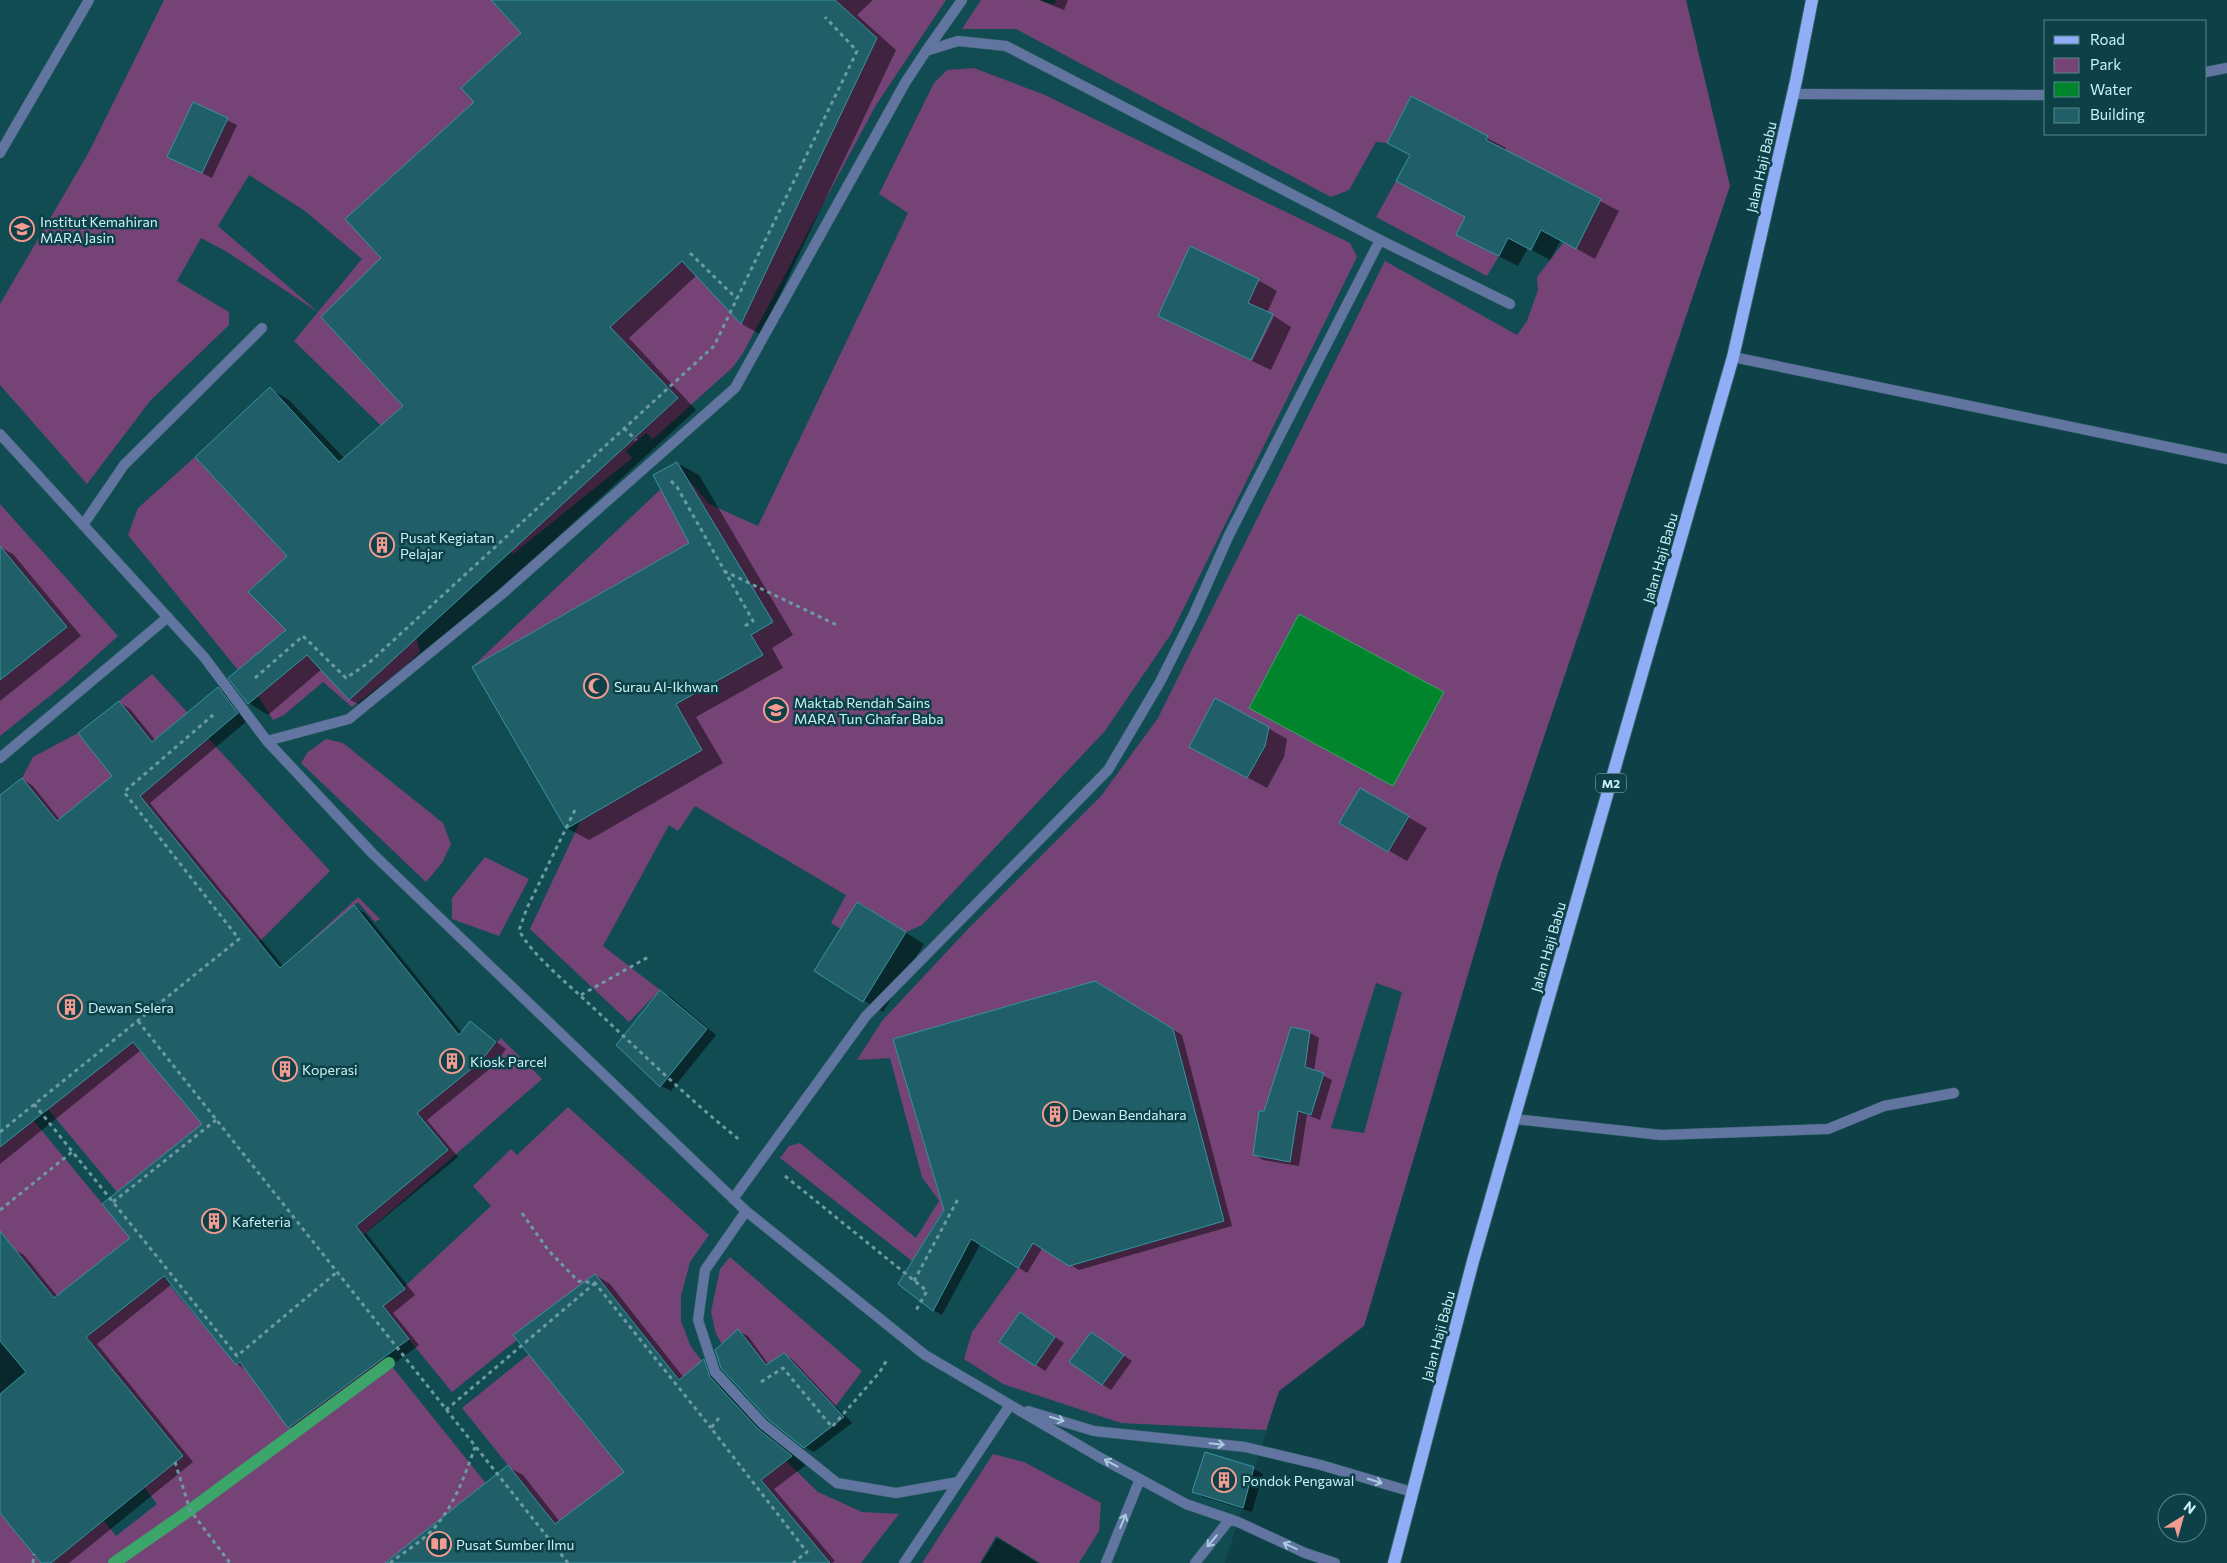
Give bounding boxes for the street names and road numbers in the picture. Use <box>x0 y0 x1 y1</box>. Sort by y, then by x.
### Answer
street label: Jalan Haji Babu <box>1742 120 1780 214</box>
street label: Jalan Haji Babu <box>1639 511 1681 605</box>
road number: M2 <box>1596 774 1626 792</box>
street label: Jalan Haji Babu <box>1527 900 1569 994</box>
street label: Jalan Haji Babu <box>1418 1289 1458 1383</box>

